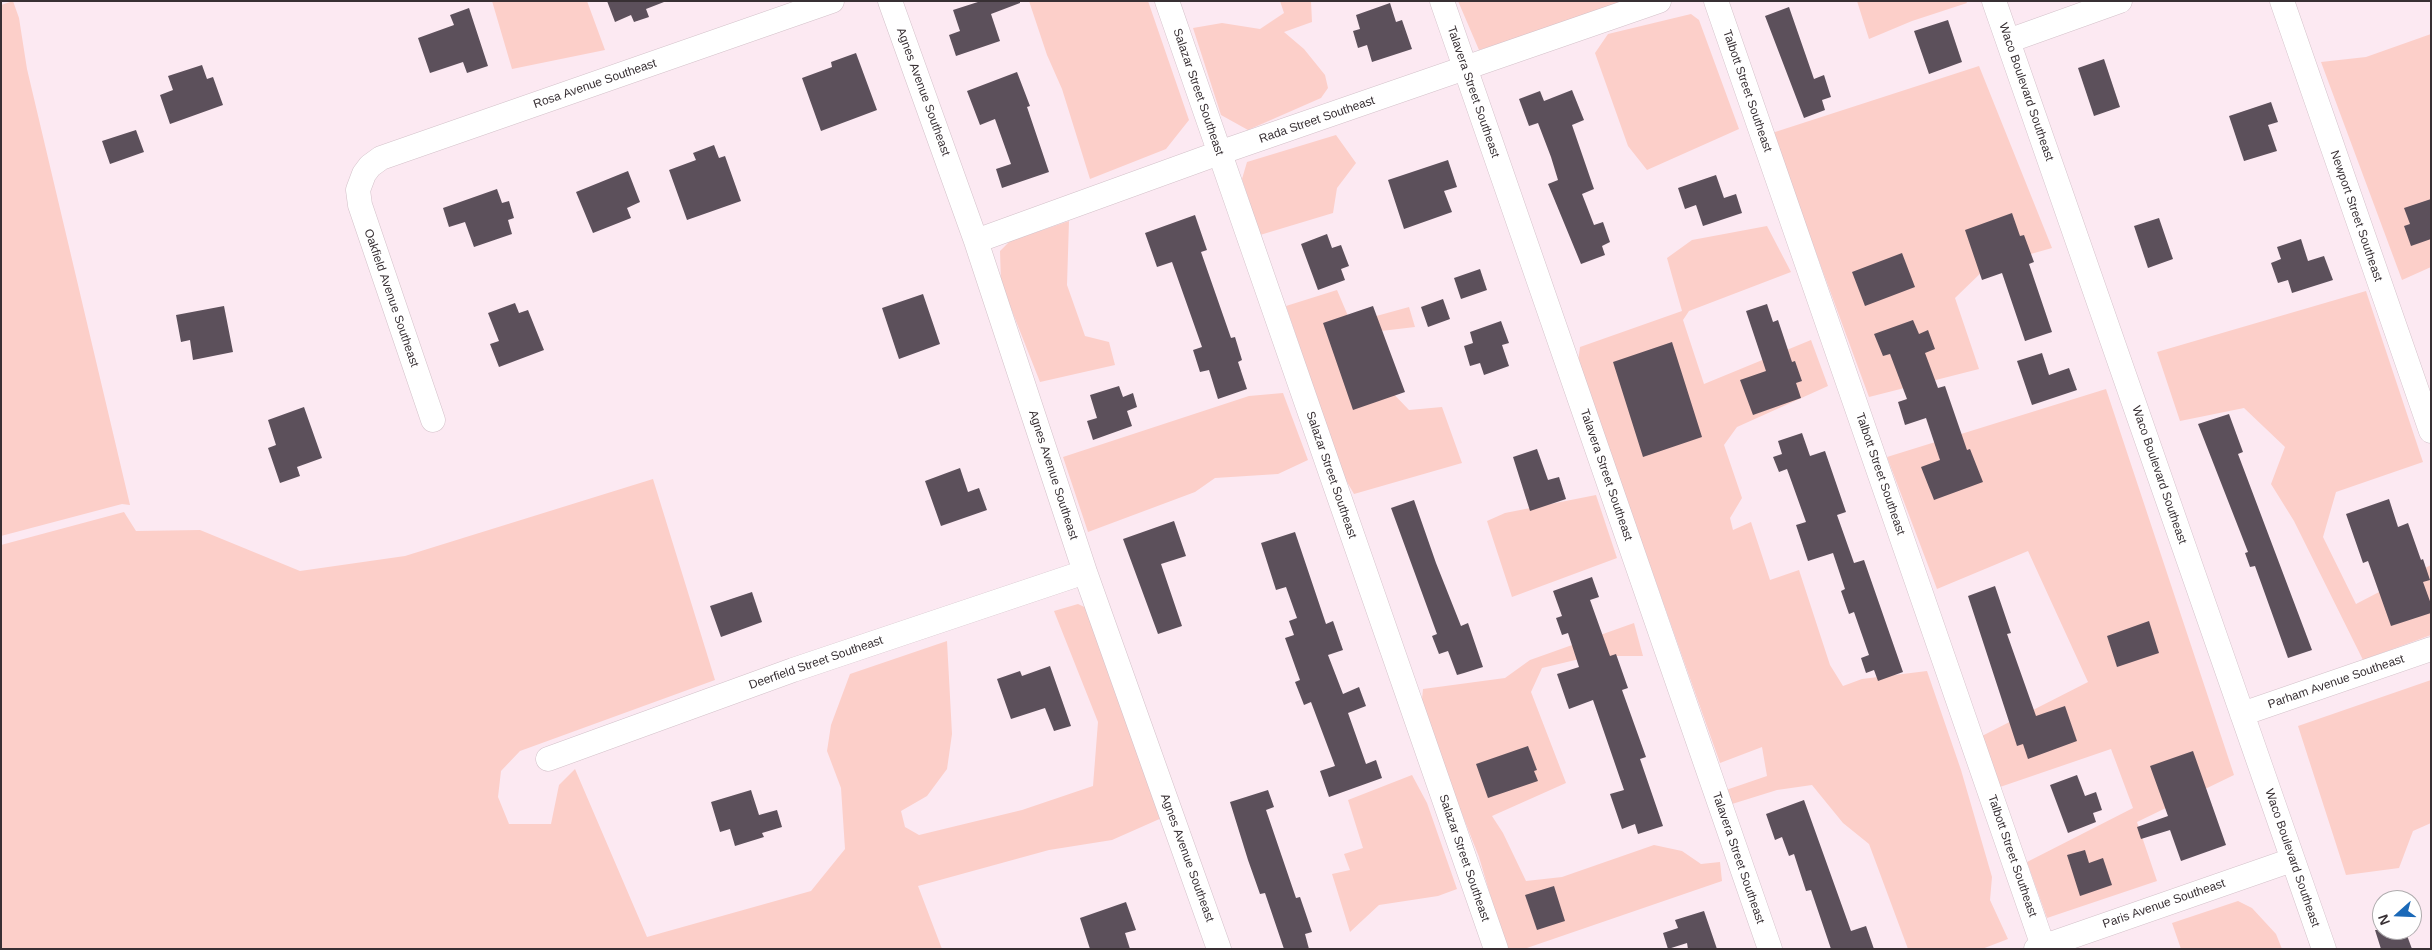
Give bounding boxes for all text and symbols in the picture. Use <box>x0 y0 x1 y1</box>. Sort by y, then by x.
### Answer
street label: Waco Boulevard Southeast <box>1996 21 2056 163</box>
street label: Talavera Street Southeast <box>1444 24 1502 160</box>
street label: Agnes Avenue Southeast <box>893 26 953 158</box>
street label: Salazar Street Southeast <box>1169 27 1227 157</box>
street label: Talbott Street Southeast <box>1719 28 1775 154</box>
street label: Rosa Avenue Southeast <box>532 56 658 112</box>
street label: Rada Street Southeast <box>1257 93 1377 147</box>
street label: Newport Street Southeast <box>2327 149 2385 283</box>
street label: Oakfield Avenue Southeast <box>361 227 421 369</box>
street label: Waco Boulevard Southeast <box>2129 404 2189 546</box>
street label: Talavera Street Southeast <box>1577 407 1635 543</box>
street label: Agnes Avenue Southeast <box>1025 408 1081 542</box>
street label: Salazar Street Southeast <box>1302 410 1360 540</box>
street label: Talbott Street Southeast <box>1852 411 1908 537</box>
street label: Deerfield Street Southeast <box>747 633 885 693</box>
street label: Parham Avenue Southeast <box>2266 652 2406 712</box>
street label: Waco Boulevard Southeast <box>2262 787 2322 929</box>
street label: Talavera Street Southeast <box>1709 790 1767 926</box>
street label: Agnes Avenue Southeast <box>1157 792 1217 924</box>
street label: Salazar Street Southeast <box>1435 793 1493 923</box>
street label: Talbott Street Southeast <box>1984 793 2040 919</box>
street label: Paris Avenue Southeast <box>2101 876 2227 932</box>
north arrow <box>2372 890 2422 940</box>
text: N <box>2375 912 2393 927</box>

